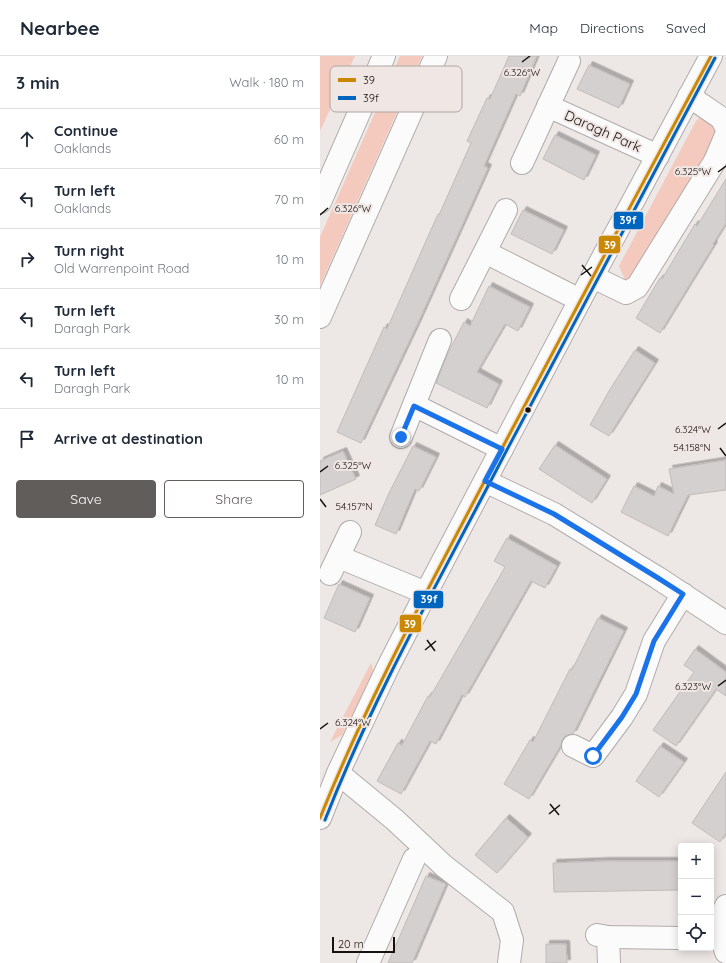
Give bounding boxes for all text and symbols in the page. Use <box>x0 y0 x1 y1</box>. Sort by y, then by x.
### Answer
text: Nearbee <box>20 16 100 40</box>
text: Map <box>529 19 558 37</box>
text: Directions <box>580 19 644 37</box>
text: Saved <box>666 19 706 37</box>
legend <box>330 66 462 112</box>
text: 6.326°W <box>504 66 540 79</box>
text: 3 min <box>16 72 60 93</box>
text: 39 <box>363 73 375 87</box>
text: Walk · 180 m <box>229 74 304 90</box>
text: 39f <box>363 91 379 105</box>
street label: Daragh Park <box>562 106 644 156</box>
text: Continue <box>54 121 118 140</box>
icon: ahead <box>16 128 38 150</box>
text: 60 m <box>274 131 304 147</box>
text: Oaklands <box>54 140 111 156</box>
text: 6.325°W <box>675 165 712 178</box>
text: Turn left <box>54 181 116 200</box>
icon: left <box>16 188 38 210</box>
text: 70 m <box>274 191 304 207</box>
text: Oaklands <box>54 200 111 216</box>
text: 6.326°W <box>335 202 371 215</box>
line badge: 39f <box>613 211 644 230</box>
text: 39f <box>620 213 637 227</box>
line badge: 39 <box>598 235 621 254</box>
text: 39 <box>604 238 616 252</box>
text: Turn right <box>54 241 125 260</box>
icon: right <box>16 248 38 270</box>
text: 10 m <box>276 251 304 267</box>
text: Old Warrenpoint Road <box>54 260 189 276</box>
text: Turn left <box>54 301 116 320</box>
icon: left <box>16 308 38 330</box>
text: 30 m <box>274 311 304 327</box>
text: Daragh Park <box>54 320 131 336</box>
text: Turn left <box>54 361 116 380</box>
icon: left <box>16 368 38 390</box>
text: 10 m <box>276 371 304 387</box>
text: Daragh Park <box>54 380 131 396</box>
unlabelled marker <box>523 405 533 415</box>
text: 6.324°W <box>675 423 711 436</box>
icon: arrive <box>16 428 38 450</box>
route end <box>392 428 410 446</box>
text: Arrive at destination <box>54 429 203 448</box>
text: 54.158°N <box>673 441 711 454</box>
text: 6.325°W <box>335 459 372 472</box>
button: Save <box>16 480 156 518</box>
button: Share <box>164 480 304 518</box>
text: 54.157°N <box>336 500 373 513</box>
line badge: 39f <box>413 590 444 609</box>
text: 39f <box>421 592 438 606</box>
line badge: 39 <box>399 614 422 633</box>
text: 39 <box>404 617 416 631</box>
text: 6.323°W <box>675 680 711 693</box>
text: 6.324°W <box>335 716 371 729</box>
route start <box>584 747 602 765</box>
map controls <box>678 843 714 951</box>
button: + <box>678 843 714 879</box>
button: − <box>678 879 714 915</box>
button: locate <box>678 915 714 951</box>
scale bar <box>332 935 395 954</box>
text: 20 m <box>338 937 364 951</box>

